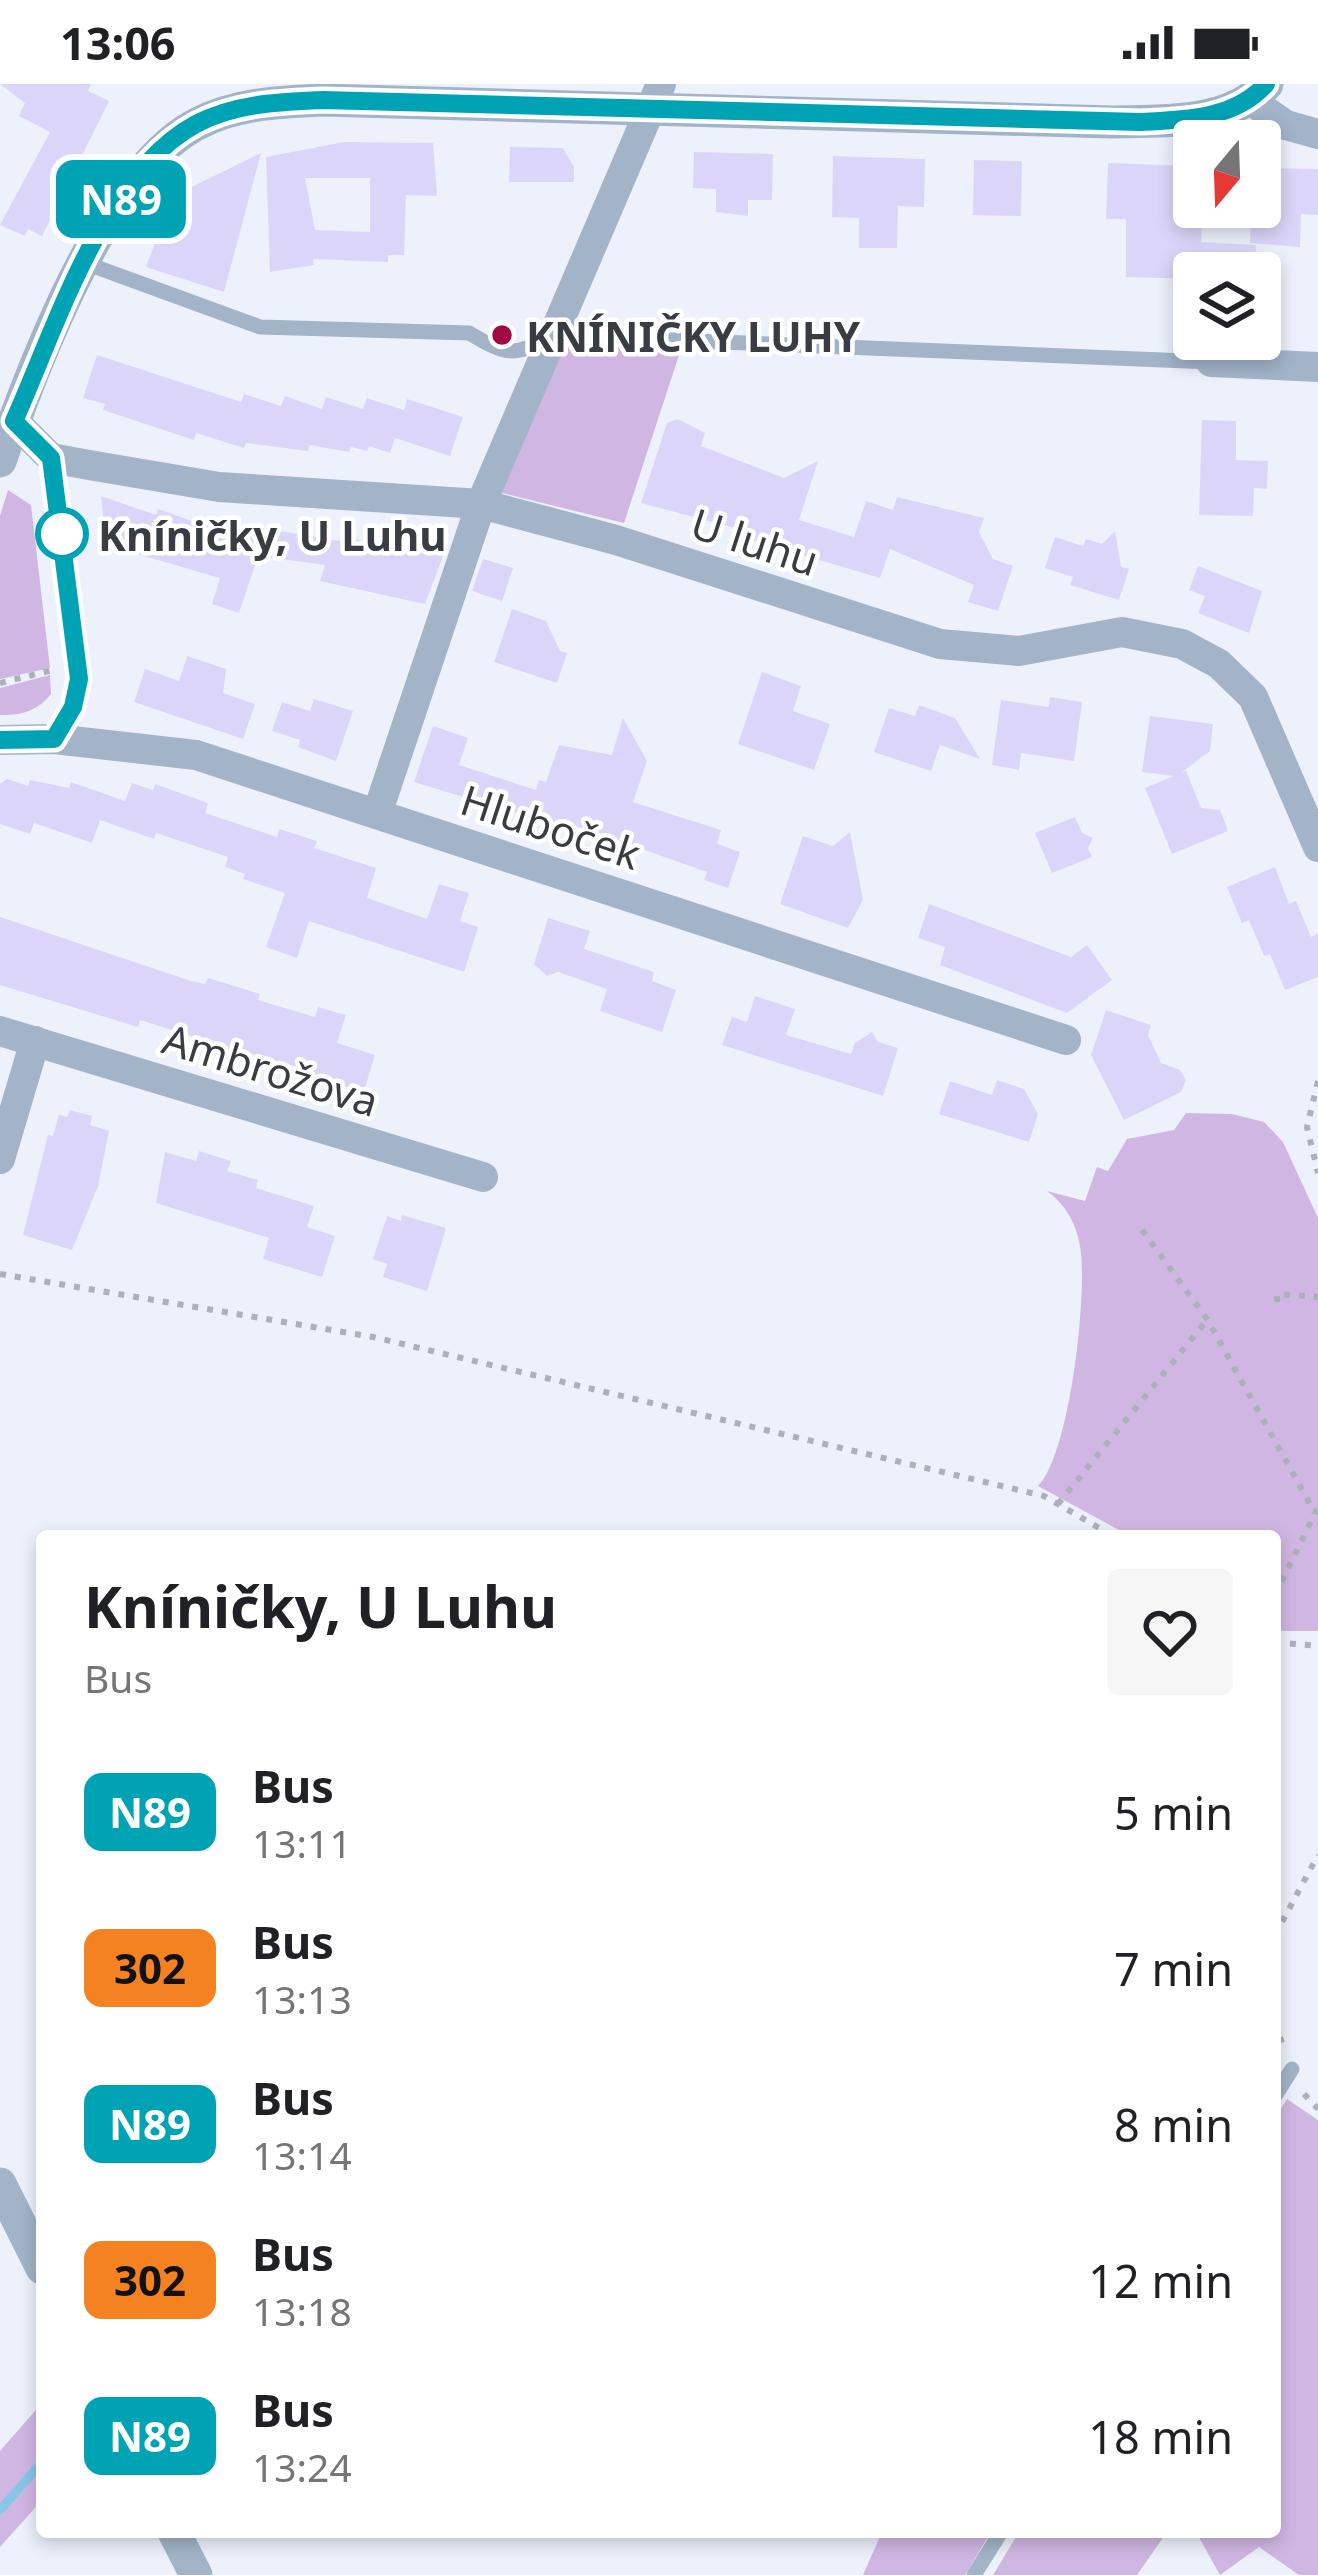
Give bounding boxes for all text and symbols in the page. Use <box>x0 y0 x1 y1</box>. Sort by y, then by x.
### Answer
text: 13:06 <box>60 12 176 73</box>
north arrow <box>1173 120 1281 228</box>
map controls <box>1173 120 1281 360</box>
line badge: N89 <box>52 160 190 238</box>
text: N89 <box>80 170 162 227</box>
button: layers <box>1173 252 1281 360</box>
place label: KNÍNIČKY LUHY <box>526 307 861 364</box>
marker: KNÍNIČKY LUHY <box>489 322 515 348</box>
street label: U luhu <box>684 494 826 588</box>
place label: Kníničky, U Luhu <box>98 506 447 563</box>
marker: Kníničky, U Luhu <box>37 509 87 559</box>
street label: Hluboček <box>454 770 649 882</box>
street label: Ambrožova <box>156 1009 386 1129</box>
text: Kníničky, U Luhu <box>84 1567 557 1645</box>
button: heart <box>1107 1569 1233 1695</box>
text: Bus <box>84 1651 152 1704</box>
text: Bus <box>252 1755 334 1816</box>
text: 5 min <box>1114 1782 1233 1843</box>
text: N89 <box>109 1783 191 1840</box>
text: 13:11 <box>252 1816 352 1869</box>
text: Bus <box>252 1911 334 1972</box>
text: 7 min <box>1114 1938 1233 1999</box>
text: 302 <box>114 1939 186 1996</box>
text: 13:13 <box>252 1972 352 2025</box>
text: Bus <box>252 2067 334 2128</box>
text: 8 min <box>1114 2094 1233 2155</box>
text: N89 <box>109 2095 191 2152</box>
text: 13:14 <box>252 2128 352 2181</box>
text: Bus <box>252 2223 334 2284</box>
text: 12 min <box>1088 2250 1233 2311</box>
text: 302 <box>114 2251 186 2308</box>
text: 13:18 <box>252 2284 352 2337</box>
text: Bus <box>252 2379 334 2440</box>
text: 18 min <box>1088 2406 1233 2467</box>
text: N89 <box>109 2407 191 2464</box>
text: 13:24 <box>252 2440 352 2493</box>

